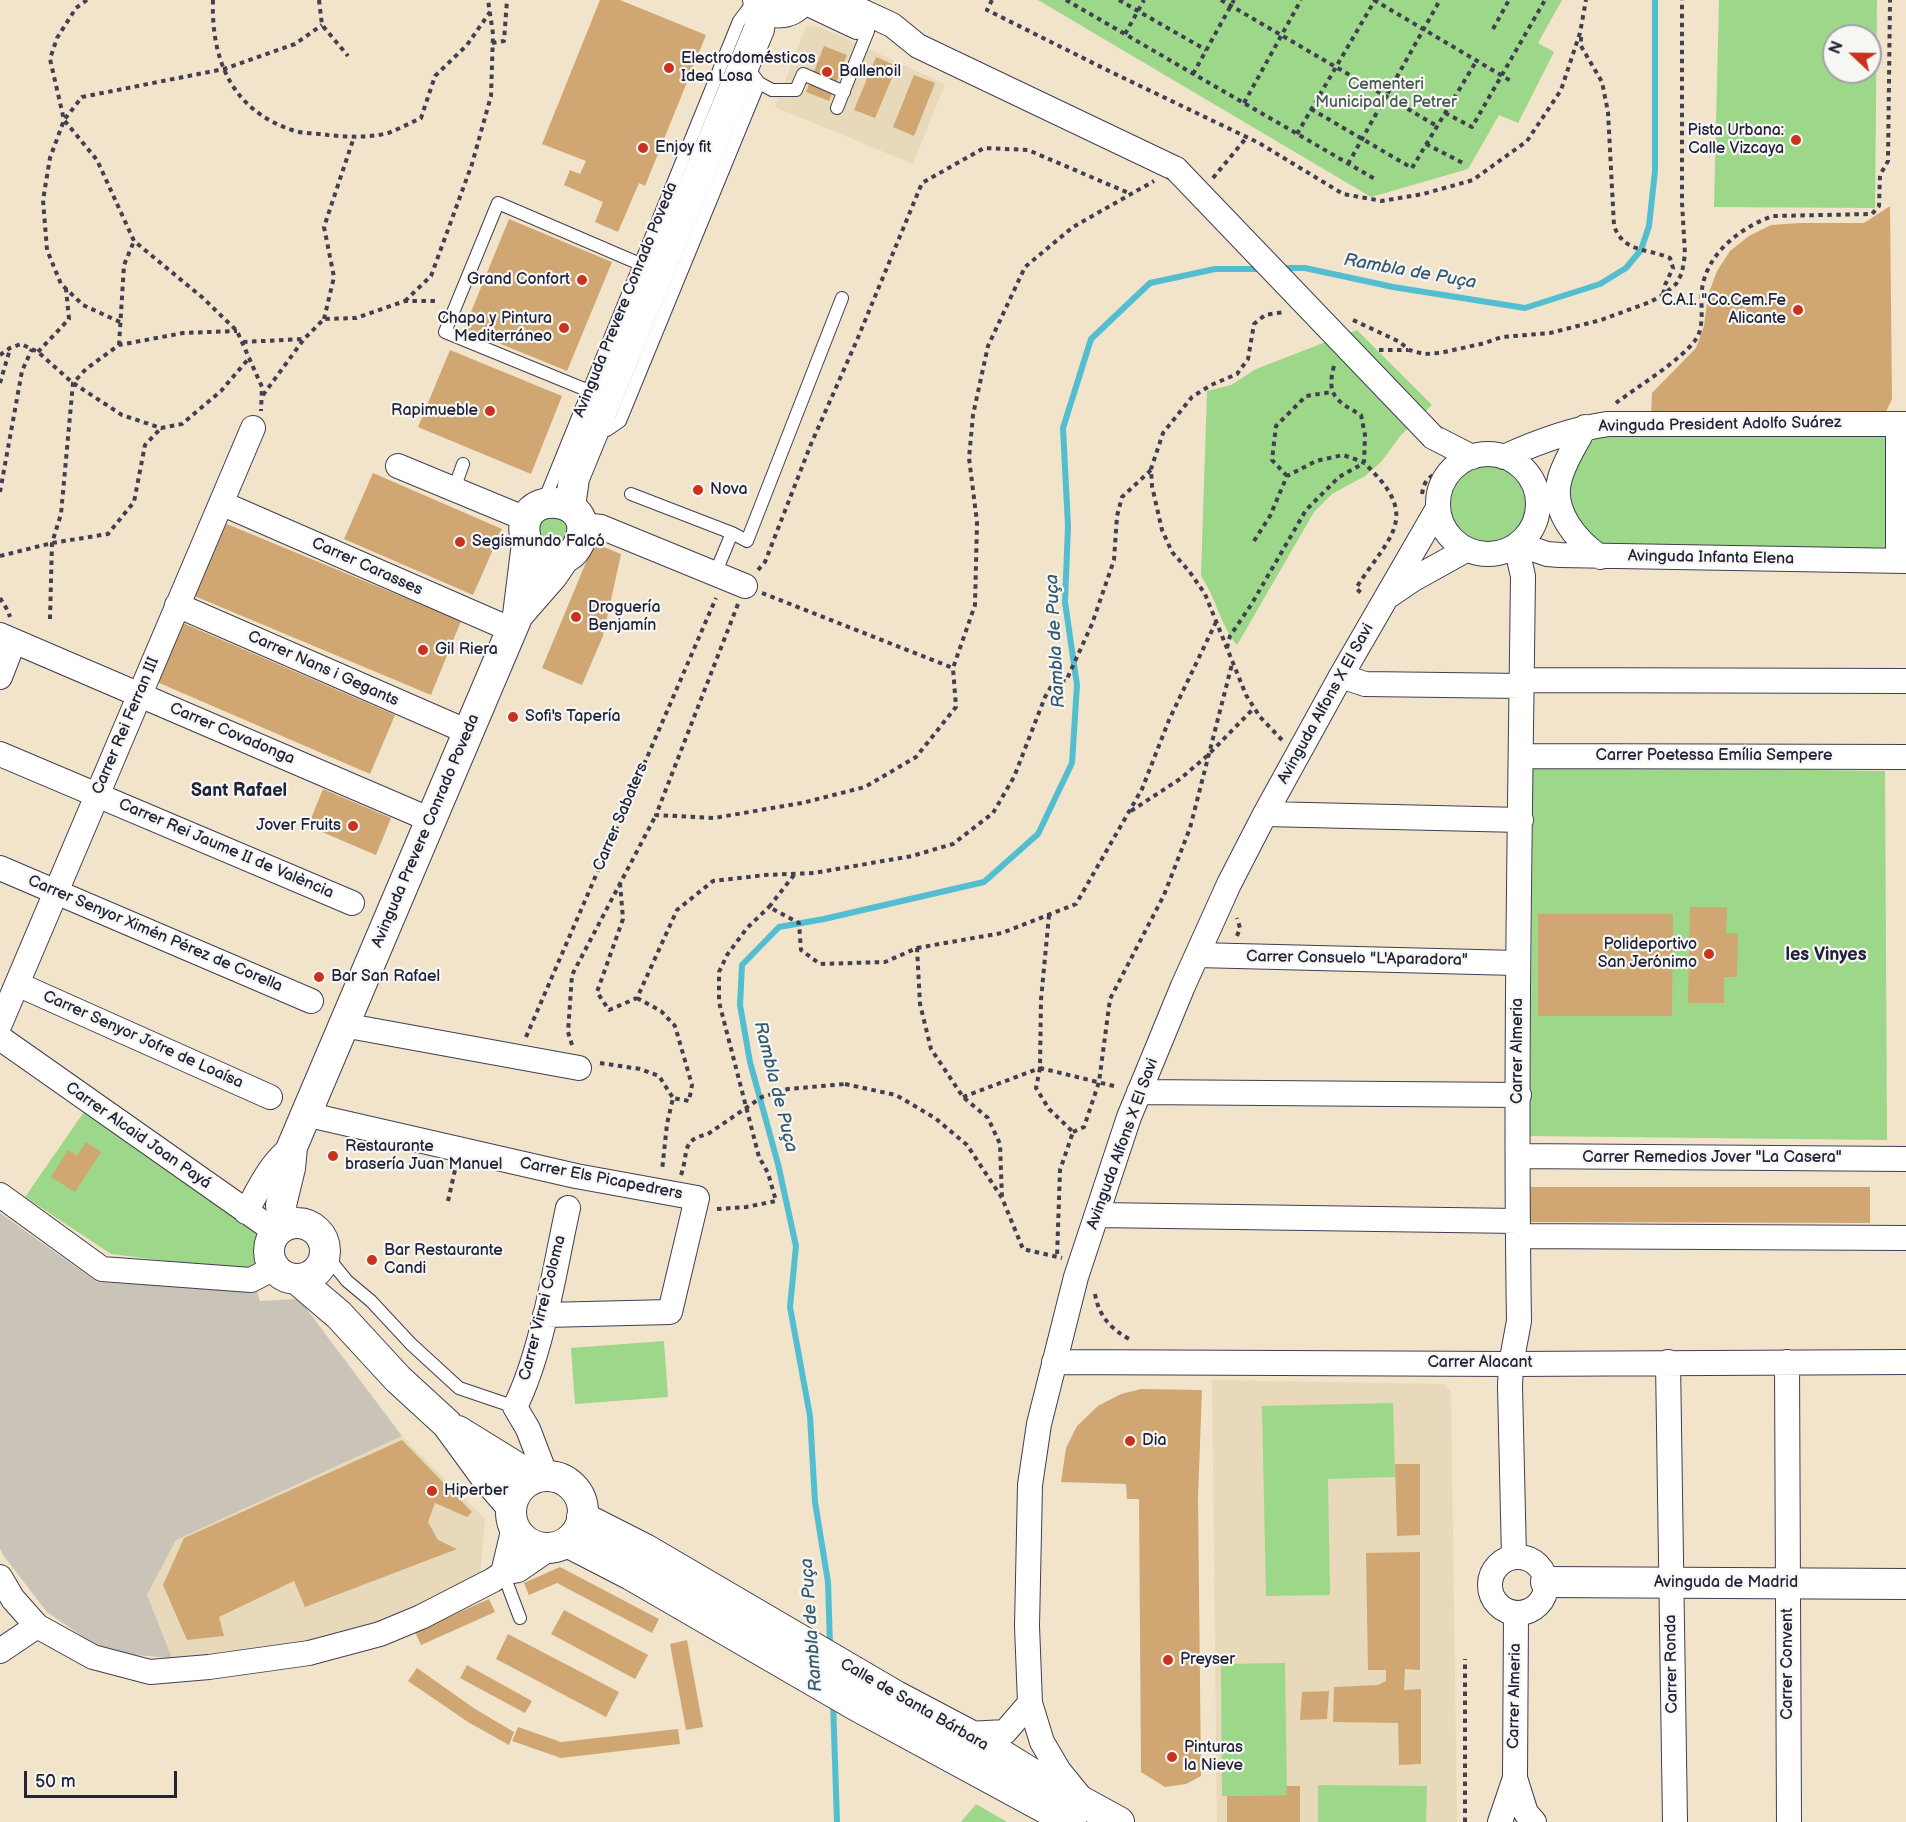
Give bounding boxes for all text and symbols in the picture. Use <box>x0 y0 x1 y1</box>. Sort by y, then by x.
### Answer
north arrow <box>1822 24 1882 84</box>
text: N <box>1826 39 1848 57</box>
place label: Electrodomésticos Idea Losa <box>681 49 816 87</box>
marker: Electrodomésticos Idea Losa <box>662 61 676 75</box>
place label: Ballenoil <box>839 62 901 82</box>
marker: Ballenoil <box>820 65 834 79</box>
park label: Cementeri Municipal de Petrer <box>1315 75 1457 113</box>
place label: Pista Urbana: Calle Vizcaya <box>1688 121 1784 159</box>
marker: Pista Urbana: Calle Vizcaya <box>1789 133 1803 147</box>
place label: Enjoy fit <box>655 138 711 158</box>
marker: Enjoy fit <box>636 141 650 155</box>
street label: Avinguda Prevere Conrado Poveda <box>570 180 682 420</box>
water label: Rambla de Puça <box>1342 250 1478 294</box>
place label: Grand Confort <box>467 270 570 290</box>
marker: Grand Confort <box>575 273 589 287</box>
place label: C.A.I. "Co.Cem.Fe Alicante <box>1662 291 1786 329</box>
marker: C.A.I. "Co.Cem.Fe Alicante <box>1791 303 1805 317</box>
place label: Chapa y Pintura Mediterráneo <box>437 309 552 347</box>
marker: Chapa y Pintura Mediterráneo <box>557 321 571 335</box>
place label: Rapimueble <box>391 401 478 421</box>
marker: Rapimueble <box>483 404 497 418</box>
street label: Avinguda President Adolfo Suárez <box>1598 413 1842 437</box>
place label: Nova <box>710 480 748 500</box>
marker: Nova <box>691 483 705 497</box>
place label: Segismundo Falcó <box>472 532 605 552</box>
street label: Carrer Carasses <box>309 534 425 600</box>
marker: Segismundo Falcó <box>453 535 467 549</box>
street label: Avinguda Infanta Elena <box>1628 547 1794 569</box>
water label: Rambla de Puça <box>1042 574 1070 708</box>
place label: Droguería Benjamín <box>588 598 660 636</box>
marker: Droguería Benjamín <box>569 610 583 624</box>
street label: Avinguda Alfons X El Savi <box>1274 620 1378 788</box>
street label: Carrer Nans i Gegants <box>245 627 401 711</box>
place label: Gil Riera <box>435 640 498 660</box>
marker: Gil Riera <box>416 643 430 657</box>
street label: Carrer Rei Ferran III <box>88 654 164 798</box>
street label: Carrer Covadonga <box>167 699 297 769</box>
place label: Sofi's Tapería <box>525 707 621 727</box>
marker: Sofi's Tapería <box>506 710 520 724</box>
street label: Avinguda Prevere Conrado Poveda <box>368 711 484 951</box>
street label: Carrer Poetessa Emília Sempere <box>1596 746 1832 766</box>
street label: Carrer Sabaters <box>590 760 652 874</box>
district label: Sant Rafael <box>191 780 287 802</box>
street label: Carrer Rei Jaume II de València <box>116 795 336 903</box>
place label: Jover Fruits <box>256 816 341 836</box>
marker: Jover Fruits <box>346 819 360 833</box>
street label: Carrer Senyor Ximén Pérez de Corella <box>25 871 285 997</box>
place label: Polideportivo San Jerónimo <box>1598 935 1697 973</box>
district label: les Vinyes <box>1785 944 1867 966</box>
street label: Carrer Consuelo "L'Aparadora" <box>1246 947 1468 971</box>
marker: Polideportivo San Jerónimo <box>1702 947 1716 961</box>
place label: Bar San Rafael <box>331 967 440 987</box>
marker: Bar San Rafael <box>312 970 326 984</box>
street label: Carrer Senyor Jofre de Loaísa <box>40 987 246 1093</box>
street label: Carrer Almeria <box>1508 998 1528 1104</box>
water label: Rambla de Puça <box>748 1019 802 1155</box>
street label: Avinguda Alfons X El Savi <box>1083 1056 1163 1232</box>
street label: Carrer Alcaid Joan Payá <box>62 1078 214 1194</box>
place label: Restaurante brasería Juan Manuel <box>345 1137 502 1175</box>
street label: Carrer Remedios Jover "La Casera" <box>1582 1148 1842 1168</box>
marker: Restaurante brasería Juan Manuel <box>326 1149 340 1163</box>
street label: Carrer Els Picapedrers <box>518 1154 684 1204</box>
street label: Carrer Virrei Coloma <box>516 1233 570 1383</box>
place label: Bar Restaurante Candi <box>384 1241 503 1279</box>
marker: Bar Restaurante Candi <box>365 1253 379 1267</box>
street label: Carrer Alacant <box>1427 1353 1533 1373</box>
place label: Dia <box>1142 1431 1166 1451</box>
marker: Dia <box>1123 1434 1137 1448</box>
place label: Hiperber <box>444 1481 508 1501</box>
marker: Hiperber <box>425 1484 439 1498</box>
water label: Rambla de Puça <box>797 1557 827 1693</box>
street label: Avinguda de Madrid <box>1654 1573 1798 1593</box>
street label: Carrer Convent <box>1778 1608 1798 1720</box>
street label: Carrer Ronda <box>1662 1614 1682 1714</box>
street label: Carrer Almeria <box>1504 1643 1526 1749</box>
place label: Preyser <box>1180 1650 1235 1670</box>
marker: Preyser <box>1161 1653 1175 1667</box>
street label: Calle de Santa Bárbara <box>836 1655 992 1755</box>
place label: Pinturas la Nieve <box>1184 1738 1243 1776</box>
marker: Pinturas la Nieve <box>1165 1750 1179 1764</box>
scale bar <box>27 1759 180 1797</box>
text: 50 m <box>35 1771 76 1792</box>

